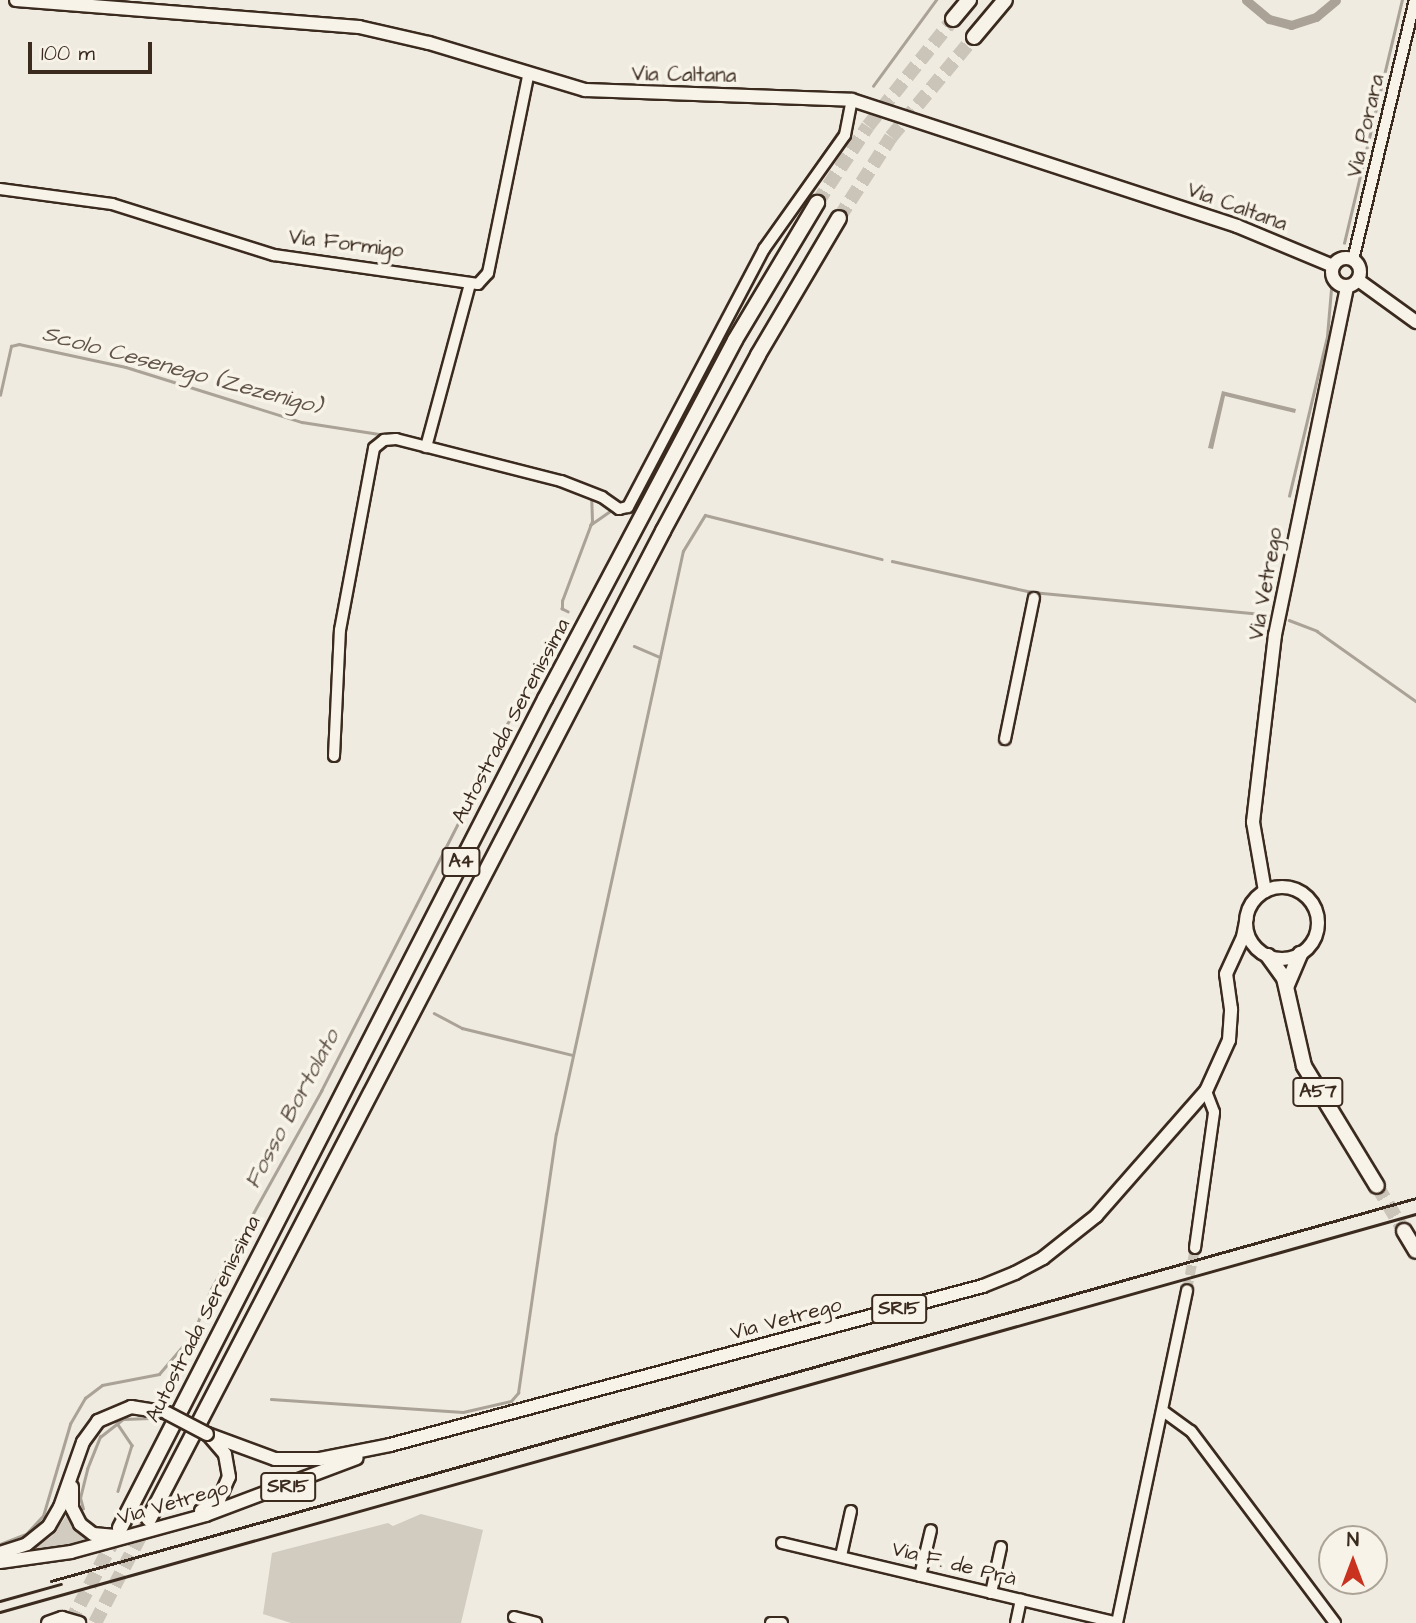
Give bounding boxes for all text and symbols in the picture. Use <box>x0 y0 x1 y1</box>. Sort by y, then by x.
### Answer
scale bar <box>32 28 156 72</box>
text: 100 m <box>41 39 95 68</box>
street label: Via Caltana <box>631 61 737 89</box>
street label: Via Porara <box>1342 72 1390 180</box>
street label: Via Caltana <box>1184 177 1290 237</box>
street label: Via Formigo <box>287 224 405 264</box>
water label: Scolo Cesenego (Zezenigo) <box>39 319 325 421</box>
street label: Via Vetrego <box>1244 526 1288 642</box>
street label: Autostrada Serenissima <box>446 614 576 828</box>
road number: A4 <box>440 846 482 877</box>
water label: Fosso Bortolato <box>239 1025 345 1193</box>
road number: A57 <box>1292 1076 1344 1108</box>
street label: Autostrada Serenissima <box>140 1212 266 1426</box>
street label: Via Vetrego <box>728 1292 844 1346</box>
road number: SR15 <box>871 1294 927 1324</box>
road number: SR15 <box>260 1471 316 1502</box>
street label: Via Vetrego <box>115 1475 231 1531</box>
north arrow <box>1318 1525 1388 1595</box>
text: N <box>1347 1527 1359 1554</box>
street label: Via F. de Prà <box>889 1536 1019 1592</box>

